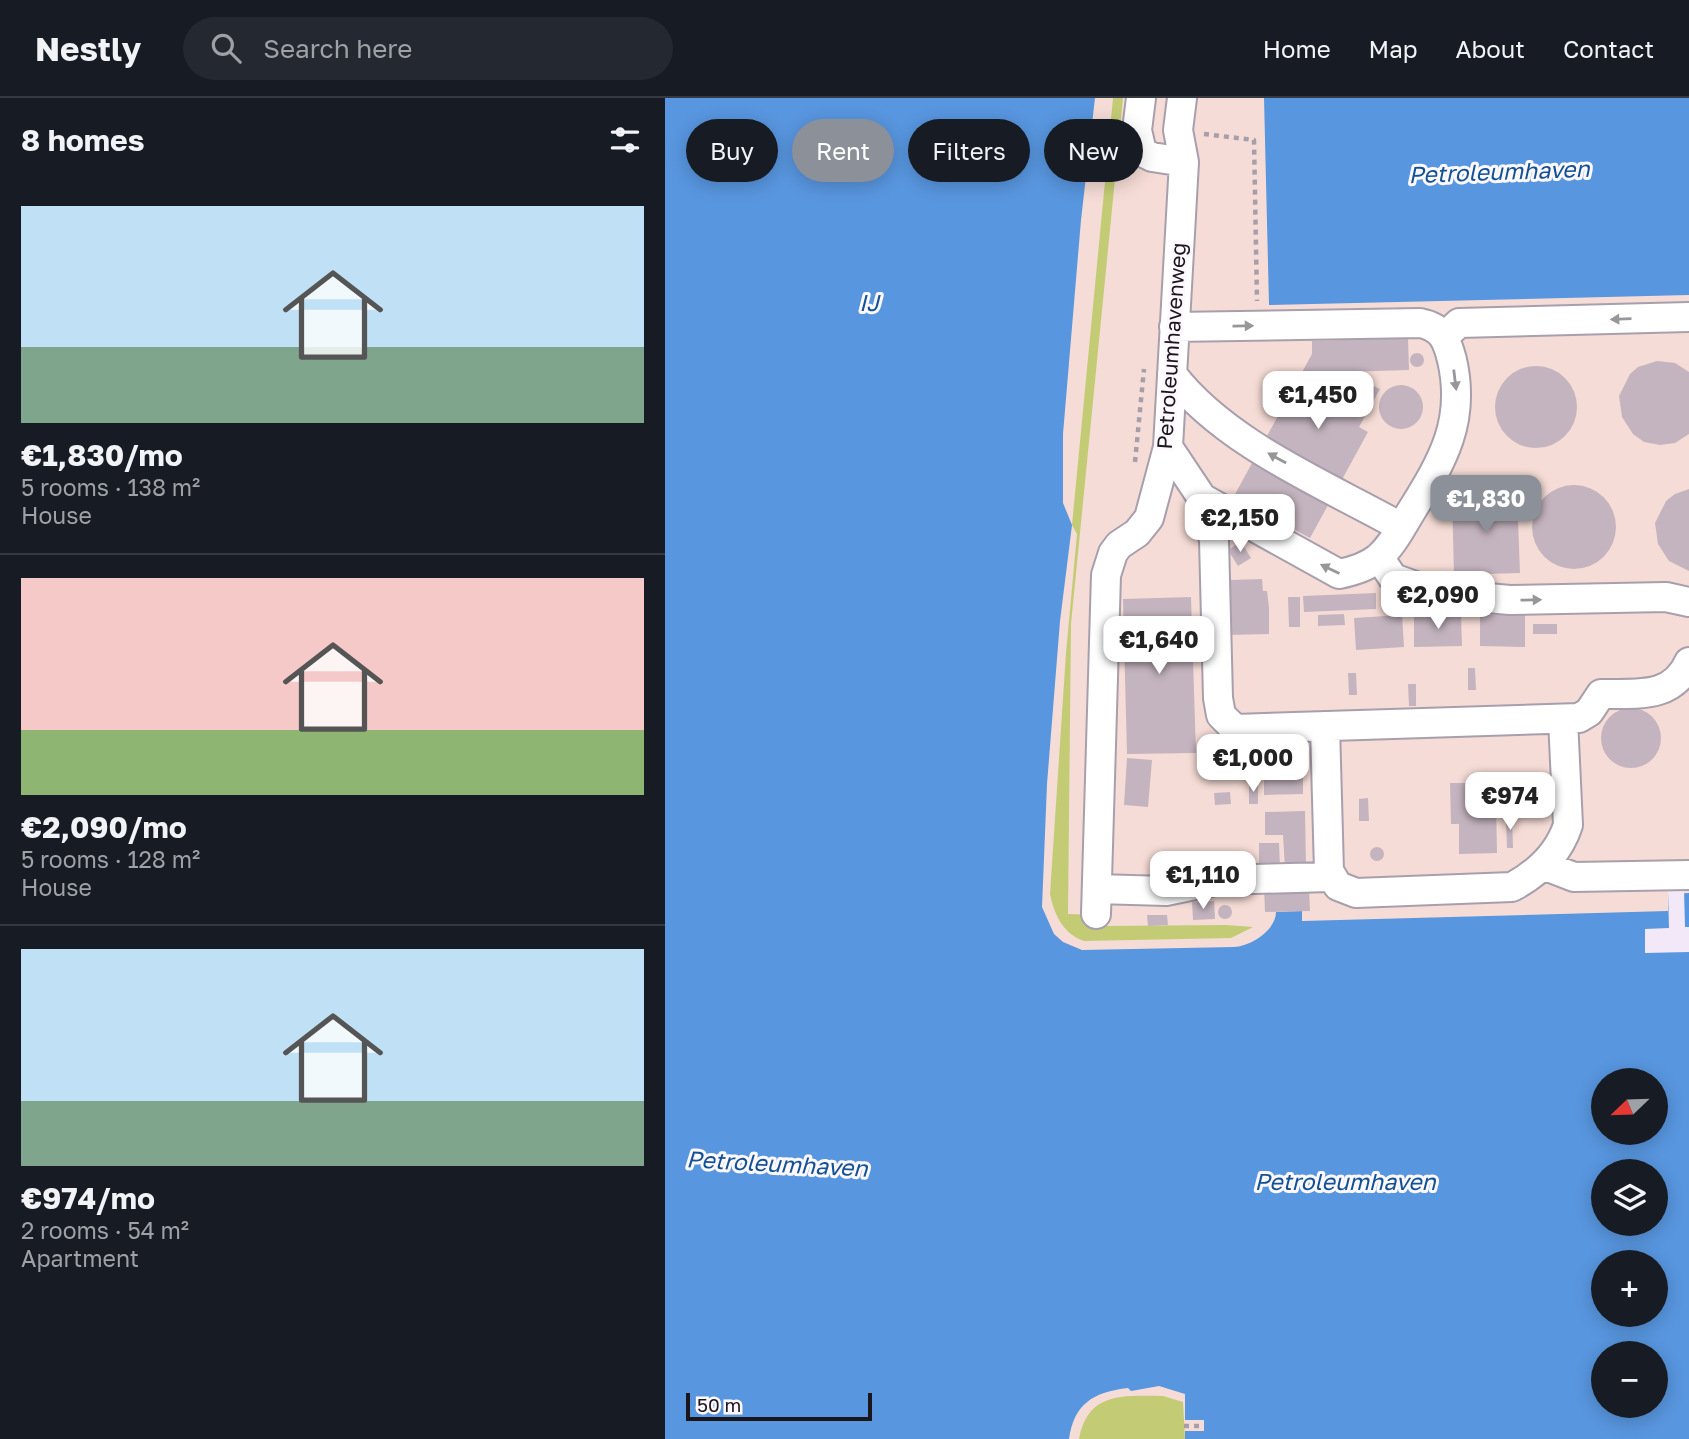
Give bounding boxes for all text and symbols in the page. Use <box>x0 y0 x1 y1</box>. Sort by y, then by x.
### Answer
search box <box>183 17 673 80</box>
text: Nestly <box>35 29 141 68</box>
icon: search <box>207 29 245 67</box>
text: Search here <box>263 33 412 64</box>
text: Home <box>1263 34 1331 63</box>
text: Map <box>1369 34 1418 63</box>
text: About <box>1456 34 1525 63</box>
text: Contact <box>1563 34 1654 63</box>
chip: Buy <box>686 119 778 182</box>
chip: Rent <box>792 119 894 182</box>
chip: Filters <box>908 119 1030 182</box>
chip: New <box>1044 119 1143 182</box>
icon: filters <box>606 121 644 159</box>
text: 8 homes <box>21 122 145 158</box>
water label: Petroleumhaven <box>1408 154 1591 188</box>
street label: Petroleumhavenweg <box>1151 242 1191 450</box>
icon: home <box>270 252 396 378</box>
water label: IJ <box>859 288 881 316</box>
one-way arrow <box>1610 313 1632 324</box>
one-way arrow <box>1232 320 1254 332</box>
one-way arrow <box>1450 370 1461 392</box>
pin: €1,450 <box>1261 372 1375 431</box>
text: €1,450 <box>1279 380 1357 408</box>
text: €1,830/mo <box>21 437 183 473</box>
one-way arrow <box>1267 452 1287 464</box>
text: 5 rooms · 138 m² <box>21 473 200 501</box>
pin: €1,830 <box>1429 476 1543 535</box>
text: €1,830 <box>1446 484 1526 512</box>
pin: €2,150 <box>1183 494 1297 554</box>
text: House <box>21 501 92 529</box>
text: €2,150 <box>1201 503 1279 531</box>
one-way arrow <box>1320 563 1340 575</box>
pin: €2,090 <box>1381 572 1495 631</box>
text: €2,090 <box>1397 580 1479 608</box>
one-way arrow <box>1520 594 1542 605</box>
pin: €1,640 <box>1102 616 1216 676</box>
icon: home <box>270 624 396 750</box>
text: €1,640 <box>1119 625 1199 653</box>
pin: €1,000 <box>1196 734 1310 794</box>
text: €1,000 <box>1213 743 1293 771</box>
pin: €974 <box>1469 772 1551 832</box>
text: €974 <box>1481 781 1539 809</box>
text: €2,090/mo <box>21 809 187 845</box>
text: 5 rooms · 128 m² <box>21 845 200 873</box>
pin: €1,110 <box>1146 852 1260 911</box>
text: €1,110 <box>1166 860 1240 888</box>
text: House <box>21 873 92 901</box>
icon: home <box>270 995 396 1121</box>
north arrow <box>1591 1068 1668 1144</box>
map controls <box>1591 1068 1668 1418</box>
water label: Petroleumhaven <box>686 1144 869 1182</box>
button: layers <box>1591 1159 1668 1236</box>
water label: Petroleumhaven <box>1254 1167 1436 1195</box>
text: €974/mo <box>21 1180 155 1216</box>
text: 2 rooms · 54 m² <box>21 1216 189 1244</box>
text: Apartment <box>21 1244 139 1272</box>
button: + <box>1591 1250 1668 1327</box>
button: − <box>1591 1341 1668 1418</box>
scale bar <box>686 1390 871 1422</box>
text: 50 m <box>697 1393 741 1416</box>

